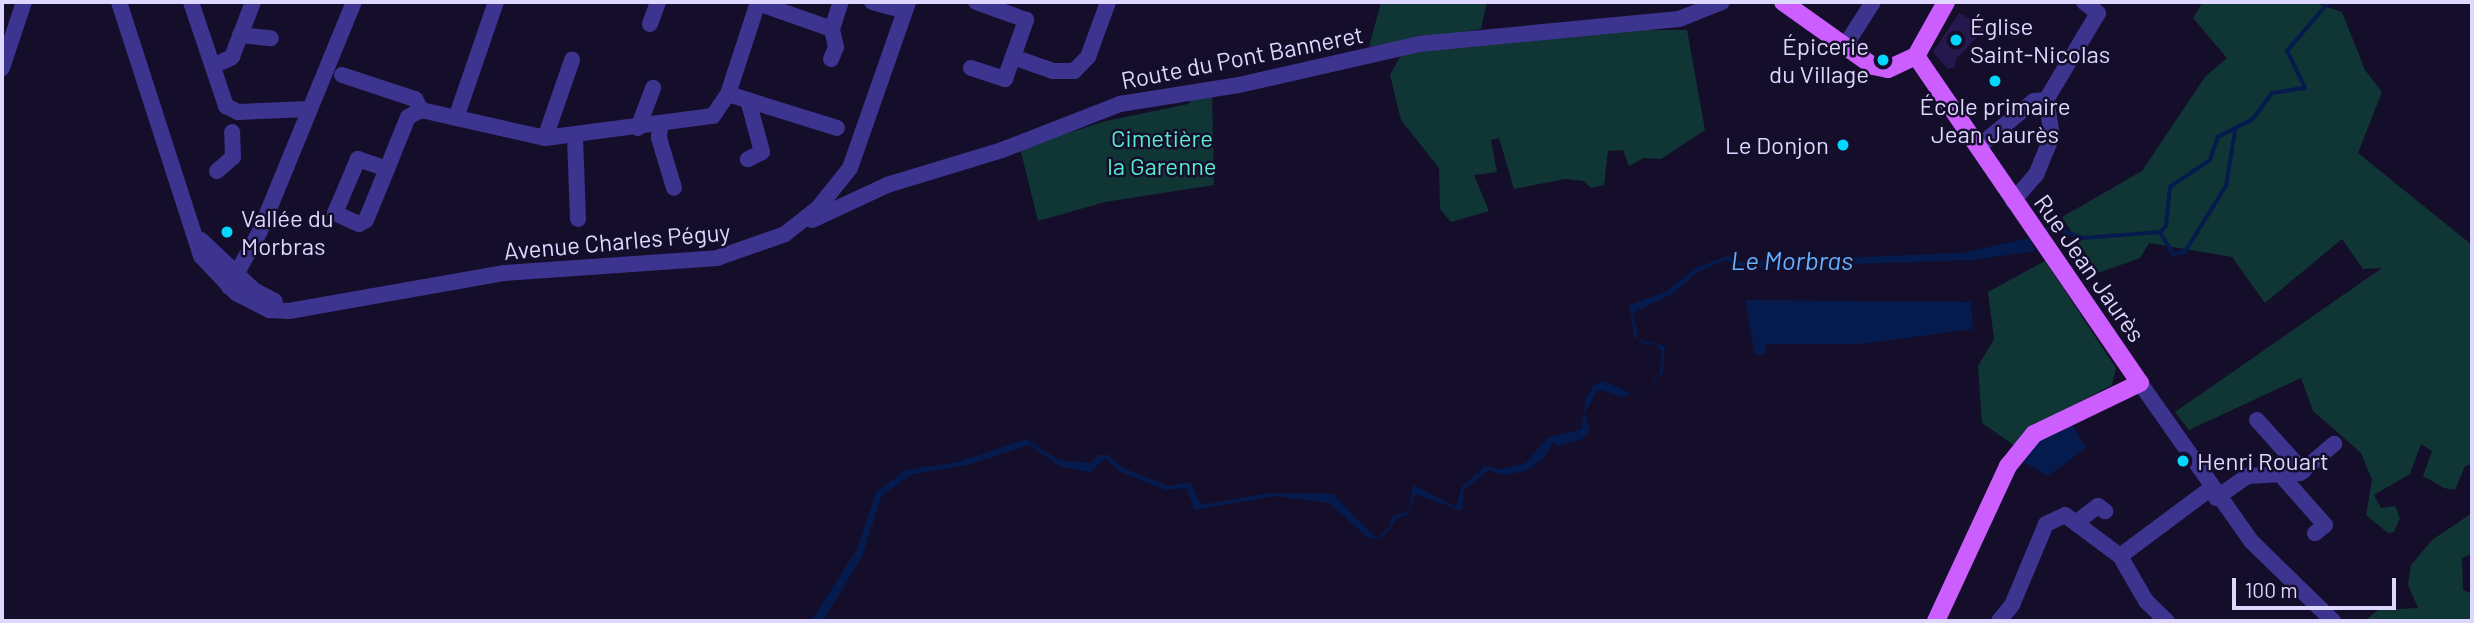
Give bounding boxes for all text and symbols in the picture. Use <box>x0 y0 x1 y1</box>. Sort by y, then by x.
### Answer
place label: Église Saint-Nicolas <box>1970 12 2110 68</box>
street label: Route du Pont Banneret <box>1118 19 1366 95</box>
place label: Épicerie du Village <box>1769 32 1869 88</box>
marker: Église Saint-Nicolas <box>1948 32 1964 48</box>
marker: Épicerie du Village <box>1875 52 1891 68</box>
marker: École primaire Jean Jaurès <box>1987 73 2003 89</box>
place label: École primaire Jean Jaurès <box>1920 92 2070 148</box>
park label: Cimetière la Garenne <box>1107 124 1217 180</box>
place label: Le Donjon <box>1725 131 1829 159</box>
marker: Le Donjon <box>1835 137 1851 153</box>
street label: Rue Jean Jaurès <box>2028 189 2152 347</box>
place label: Vallée du Morbras <box>241 204 334 260</box>
street label: Avenue Charles Péguy <box>503 217 731 265</box>
marker: Vallée du Morbras <box>219 224 235 240</box>
water label: Le Morbras <box>1731 244 1853 276</box>
place label: Henri Rouart <box>2197 447 2329 475</box>
marker: Henri Rouart <box>2175 453 2191 469</box>
scale bar <box>2236 564 2400 608</box>
text: 100 m <box>2245 577 2298 602</box>

